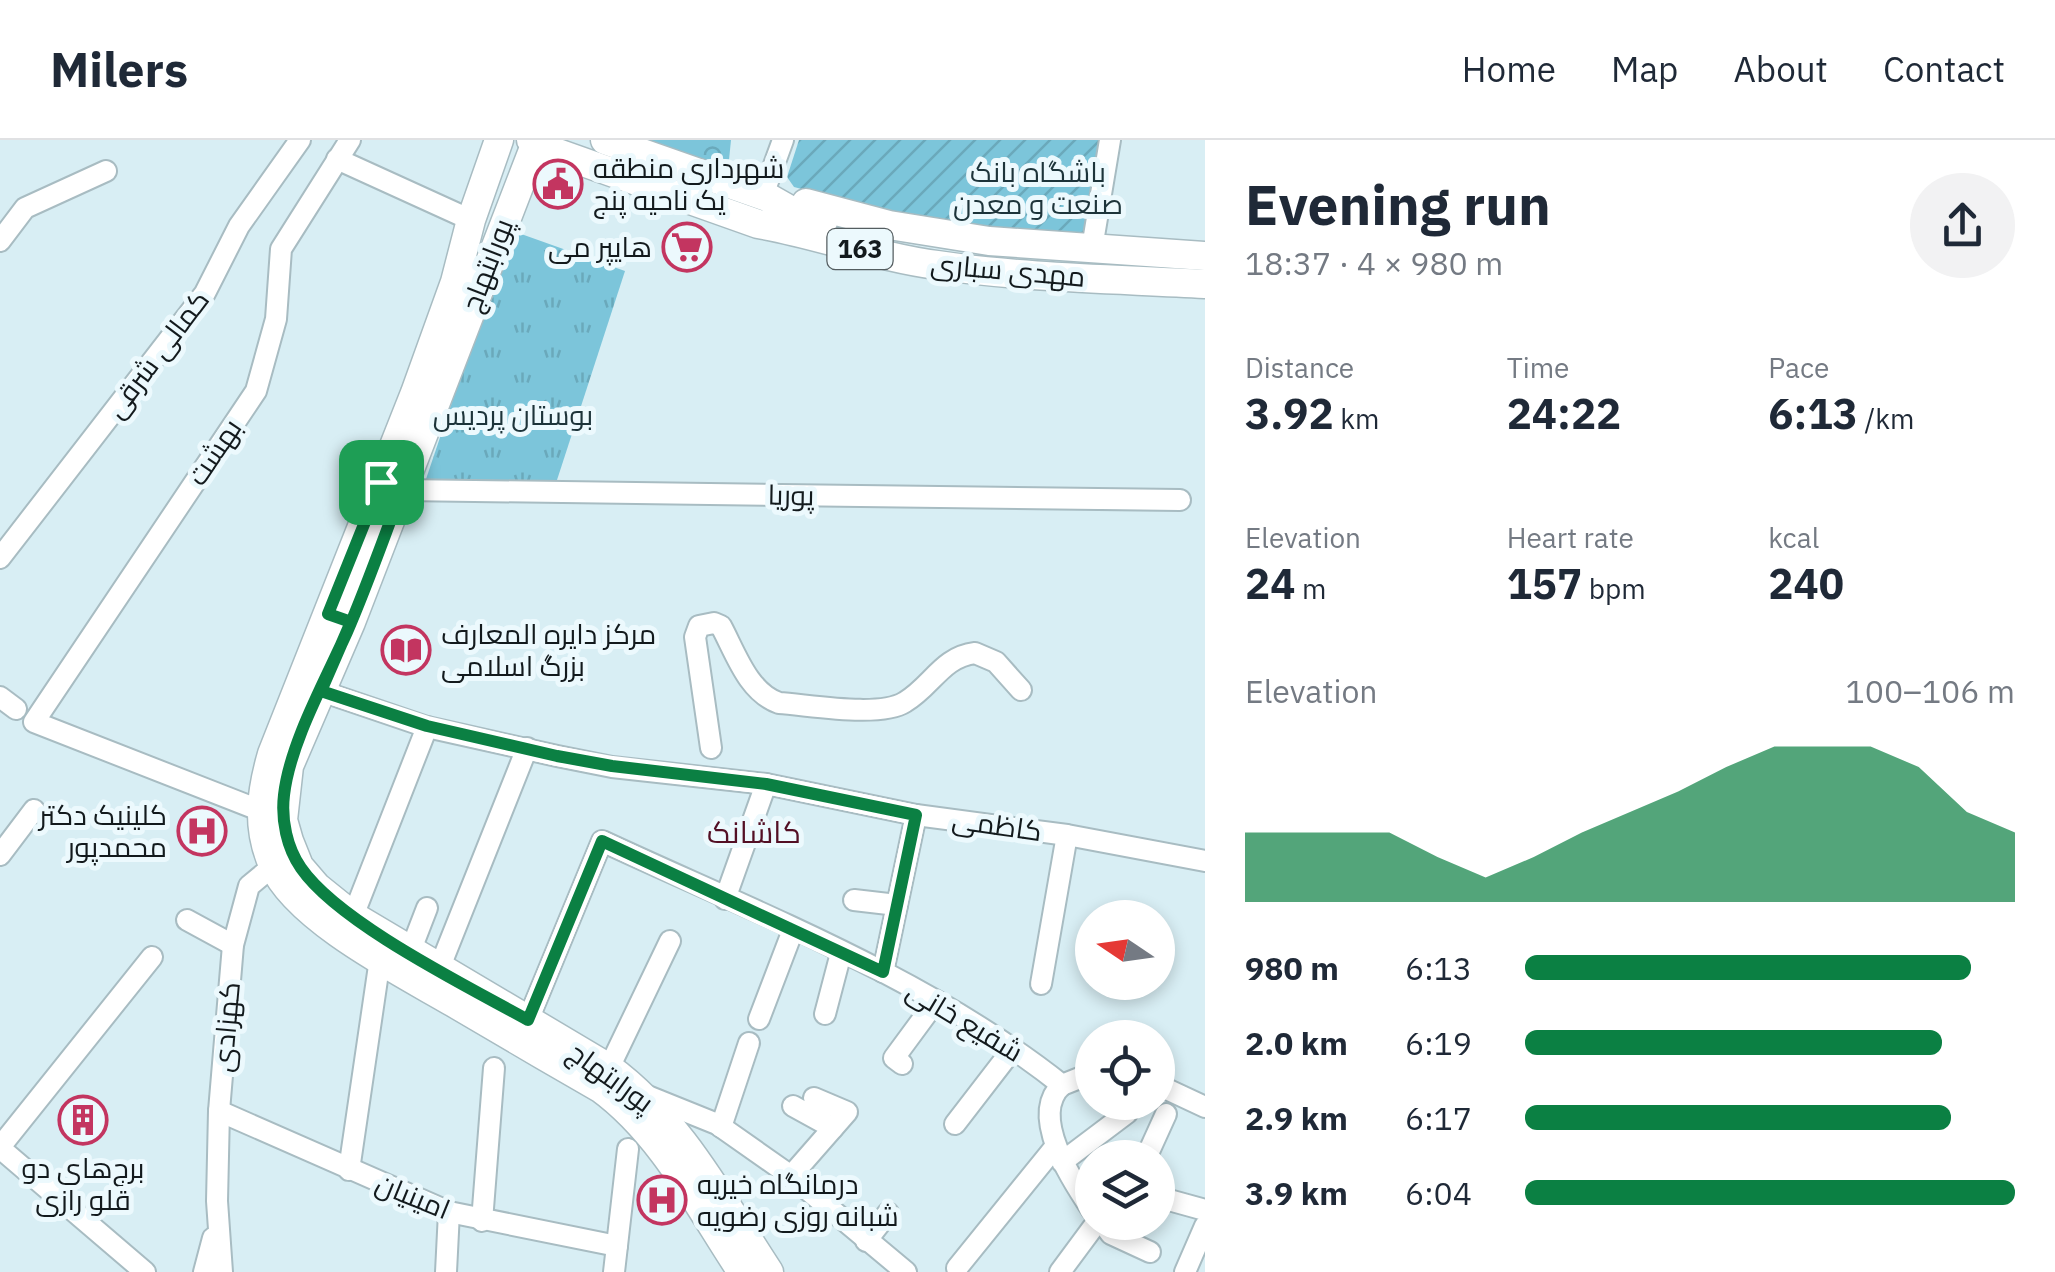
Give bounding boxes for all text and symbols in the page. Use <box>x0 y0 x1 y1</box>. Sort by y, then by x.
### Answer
text: Milers <box>50 38 188 100</box>
text: Home <box>1462 46 1556 92</box>
text: Map <box>1611 46 1678 92</box>
text: About <box>1733 46 1828 92</box>
text: Contact <box>1883 46 2005 92</box>
place label: شهرداری منطقه یک ناحیه پنج <box>593 149 784 219</box>
park label: باشگاه بانک صنعت و معدن <box>953 153 1123 222</box>
public building icon: شهرداری منطقه یک ناحیه پنج <box>532 158 584 210</box>
text: Evening run <box>1245 169 1551 240</box>
button: share <box>1910 173 2015 278</box>
street label: پورابتهاج <box>452 212 522 317</box>
supermarket icon: هایپر می <box>661 221 713 273</box>
place label: هایپر می <box>548 228 652 266</box>
road number: 163 <box>828 229 892 269</box>
text: 18:37 · 4 × 980 m <box>1245 242 1503 284</box>
street label: مهدی سباری <box>929 244 1087 295</box>
street label: کمالی شرقی <box>96 282 217 425</box>
text: Distance <box>1245 349 1354 386</box>
text: Time <box>1507 349 1570 386</box>
text: Pace <box>1768 349 1829 386</box>
text: 3.92 <box>1245 386 1334 441</box>
text: 24:22 <box>1507 386 1621 441</box>
text: 6:13 <box>1768 386 1858 441</box>
park label: بوستان پردیس <box>433 396 593 434</box>
text: km <box>1334 400 1379 437</box>
text: /km <box>1858 400 1914 437</box>
street label: بهشت <box>178 411 249 492</box>
pin <box>339 440 424 525</box>
icon: arrive <box>354 455 409 510</box>
street label: پوریا <box>767 476 815 514</box>
text: Elevation <box>1245 519 1361 556</box>
text: Heart rate <box>1507 519 1634 556</box>
text: kcal <box>1768 519 1819 556</box>
text: 24 <box>1245 556 1295 611</box>
text: 157 <box>1507 556 1582 611</box>
text: 240 <box>1768 556 1844 611</box>
text: m <box>1295 570 1326 607</box>
text: bpm <box>1582 570 1646 607</box>
place label: مرکز دایره المعارف بزرگ اسلامی <box>441 615 656 684</box>
library icon: مرکز دایره المعارف بزرگ اسلامی <box>380 624 432 676</box>
text: Elevation <box>1245 670 1378 712</box>
text: 100–106 m <box>1845 670 2015 712</box>
place label: کلینیک دکتر محمدپور <box>37 796 167 866</box>
street label: کاظمی <box>950 800 1044 849</box>
hospital icon: کلینیک دکتر محمدپور <box>176 805 228 857</box>
district label: کاشانک <box>707 812 801 851</box>
north arrow <box>1075 900 1175 1000</box>
map controls <box>1075 900 1175 1240</box>
text: 980 m <box>1245 947 1339 989</box>
text: 6:13 <box>1405 947 1472 989</box>
street label: شفیع خانی <box>900 971 1030 1071</box>
street label: کهزادی <box>203 980 248 1074</box>
button: locate <box>1075 1020 1175 1120</box>
text: 2.0 km <box>1245 1022 1348 1064</box>
text: 6:19 <box>1405 1022 1472 1064</box>
street label: پورابتهاج <box>560 1033 662 1121</box>
building icon: برج‌های دو قلو رازی <box>57 1094 109 1146</box>
text: 2.9 km <box>1245 1097 1348 1139</box>
text: 6:17 <box>1405 1097 1472 1139</box>
button: layers <box>1075 1140 1175 1240</box>
place label: برج‌های دو قلو رازی <box>21 1149 145 1218</box>
street label: امینیان <box>371 1164 456 1227</box>
place label: درمانگاه خیریه شبانه روزی رضویه <box>697 1165 899 1234</box>
text: 3.9 km <box>1245 1172 1348 1214</box>
text: 6:04 <box>1405 1172 1472 1214</box>
hospital icon: درمانگاه خیریه شبانه روزی رضویه <box>636 1174 688 1226</box>

